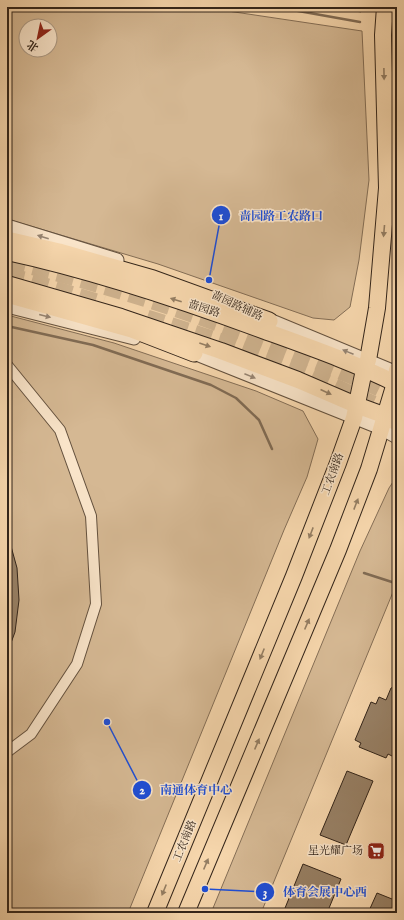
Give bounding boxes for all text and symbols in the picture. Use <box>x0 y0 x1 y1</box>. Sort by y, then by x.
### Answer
north arrow <box>18 18 58 58</box>
text: 北 <box>25 37 42 54</box>
one-way arrow <box>381 68 388 80</box>
callout: 啬园路工农路口 <box>211 203 331 227</box>
text: 1 <box>219 209 224 224</box>
text: 啬园路工农路口 <box>239 209 323 224</box>
one-way arrow <box>380 225 387 237</box>
one-way arrow <box>37 234 49 240</box>
street label: 啬园路辅路 <box>209 288 265 324</box>
one-way arrow <box>169 297 181 303</box>
street label: 啬园路 <box>186 297 222 321</box>
one-way arrow <box>39 313 51 319</box>
one-way arrow <box>199 342 211 348</box>
one-way arrow <box>342 349 353 355</box>
one-way arrow <box>244 373 256 379</box>
one-way arrow <box>320 389 331 395</box>
street label: 工农南路 <box>319 451 347 497</box>
one-way arrow <box>353 497 359 509</box>
one-way arrow <box>307 527 313 539</box>
one-way arrow <box>304 618 310 630</box>
one-way arrow <box>259 648 265 660</box>
one-way arrow <box>254 738 260 750</box>
callout: 南通体育中心 <box>132 778 240 802</box>
text: 2 <box>139 783 145 798</box>
text: 南通体育中心 <box>160 783 232 798</box>
street label: 工农南路 <box>170 818 200 864</box>
supermarket icon: 星光耀广场 <box>366 841 386 861</box>
place label: 星光耀广场 <box>308 844 363 858</box>
one-way arrow <box>204 858 210 870</box>
callout: 体育会展中心西 <box>255 880 375 904</box>
one-way arrow <box>161 885 167 897</box>
text: 3 <box>263 885 267 900</box>
text: 体育会展中心西 <box>283 885 367 900</box>

